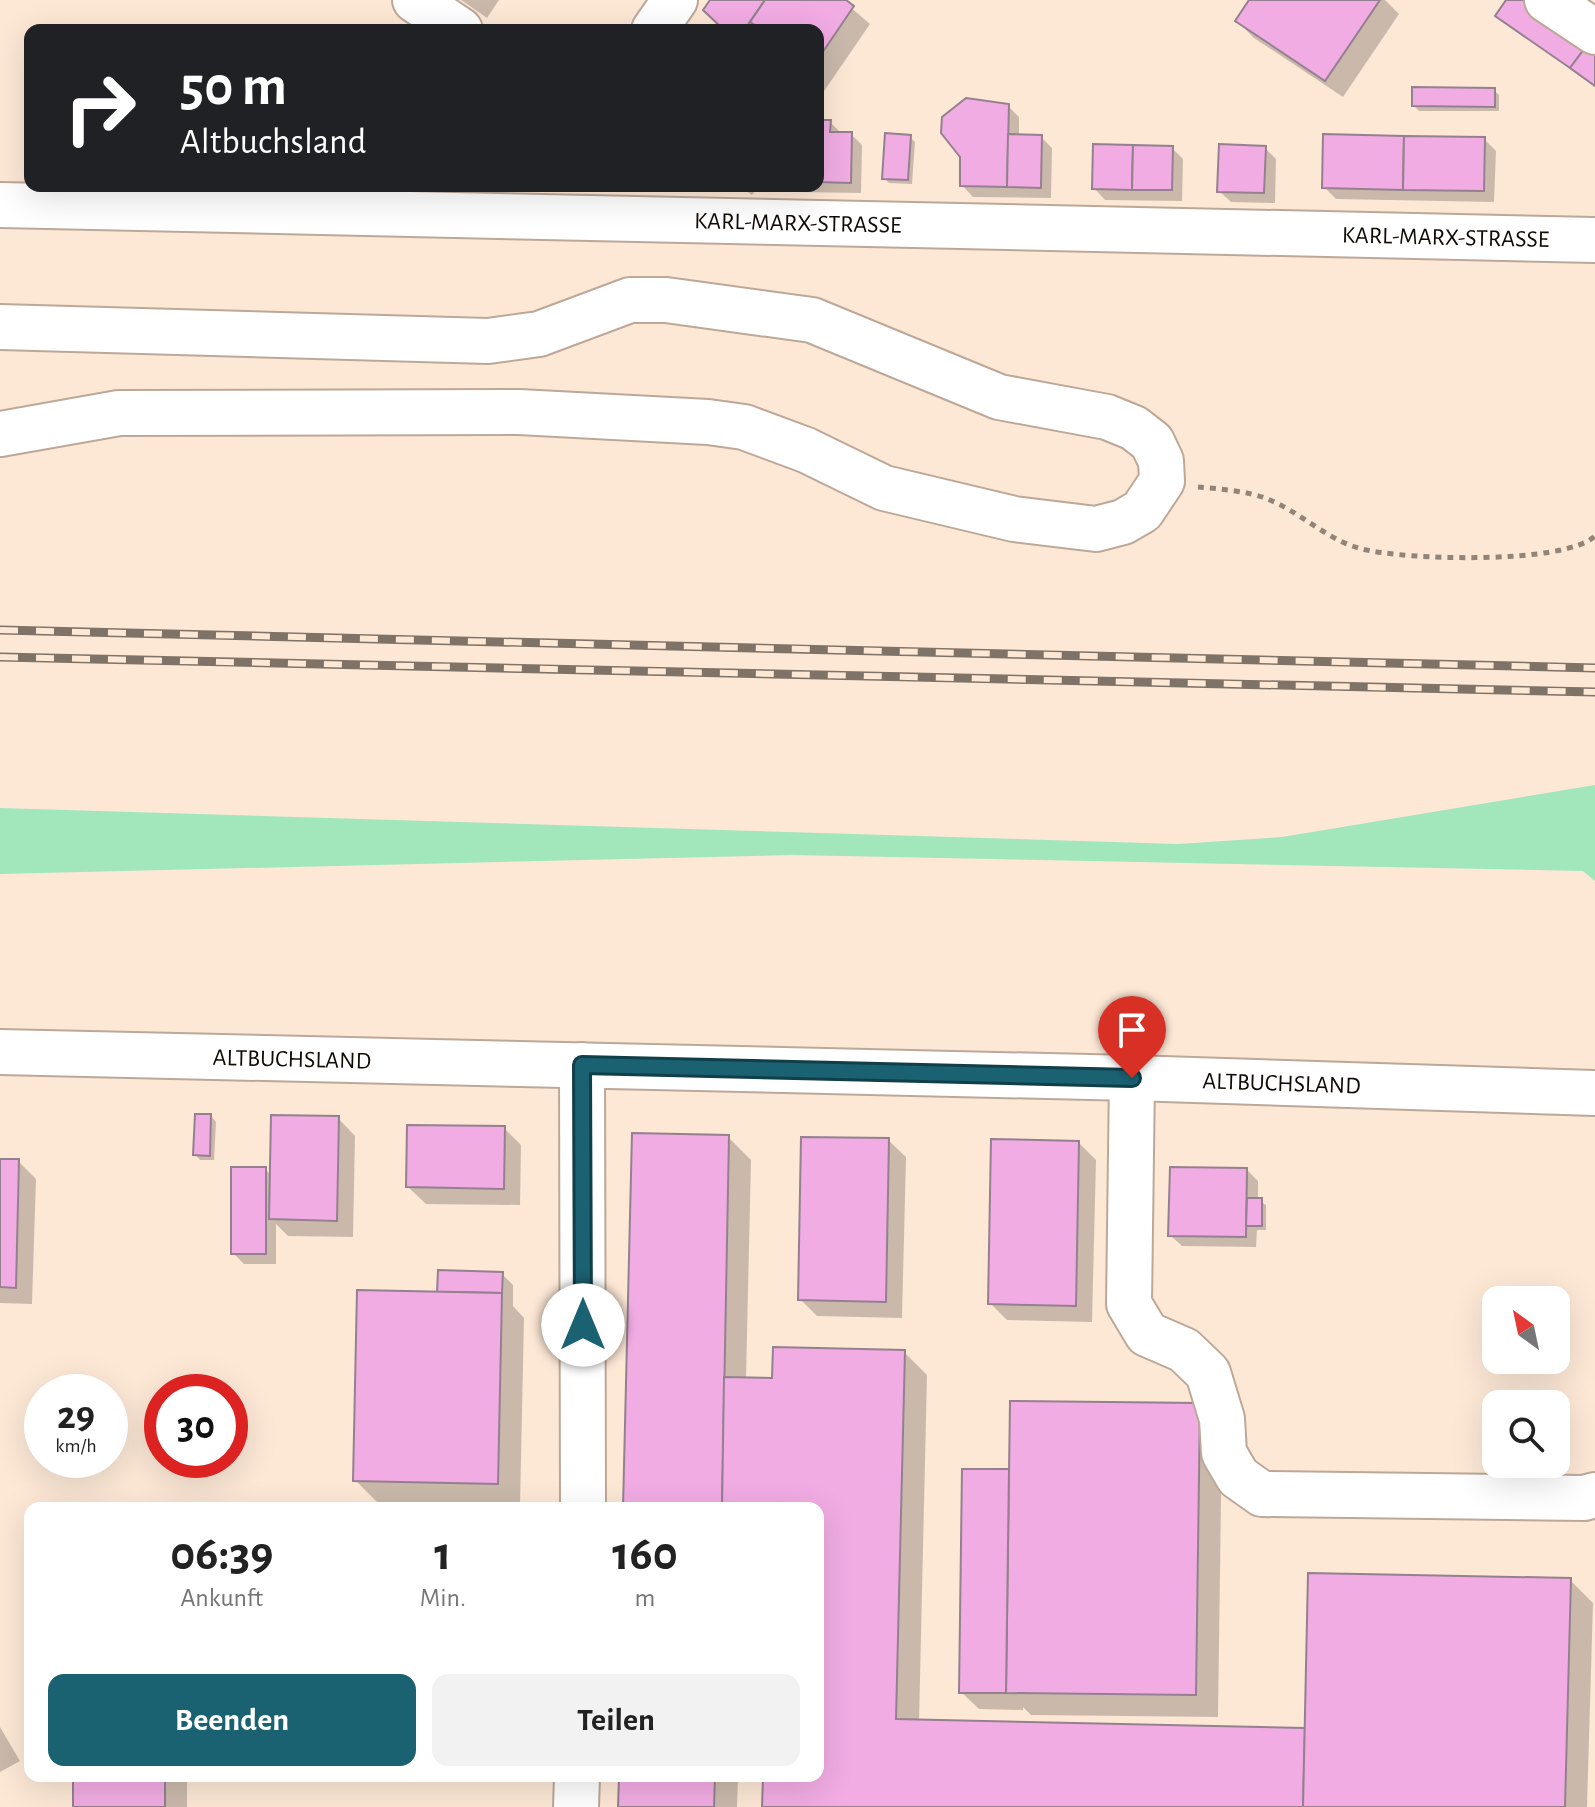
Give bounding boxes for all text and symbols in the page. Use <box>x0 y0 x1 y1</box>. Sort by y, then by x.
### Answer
icon: right <box>48 56 152 160</box>
text: 50 m <box>180 59 287 115</box>
text: Altbuchsland <box>180 124 366 160</box>
street label: KARL-MARX-STRASSE <box>694 209 902 238</box>
street label: KARL-MARX-STRASSE <box>1342 223 1550 252</box>
pin <box>1098 996 1166 1078</box>
icon: arrive <box>1110 1008 1154 1052</box>
street label: ALTBUCHSLAND <box>212 1046 371 1074</box>
street label: ALTBUCHSLAND <box>1202 1069 1361 1098</box>
position arrow <box>541 1283 625 1367</box>
north arrow <box>1482 1286 1570 1374</box>
map controls <box>1482 1286 1570 1478</box>
speed limit sign: 30 <box>144 1374 248 1478</box>
button: search <box>1482 1390 1570 1478</box>
text: 29 <box>57 1396 95 1436</box>
text: km/h <box>55 1436 97 1456</box>
text: 06:39 <box>170 1531 273 1579</box>
text: 1 <box>434 1531 451 1579</box>
text: 160 <box>612 1531 678 1579</box>
text: Ankunft <box>181 1585 263 1611</box>
text: Min. <box>420 1585 466 1611</box>
text: m <box>635 1585 655 1611</box>
button: Beenden <box>48 1674 416 1766</box>
button: Teilen <box>432 1674 800 1766</box>

